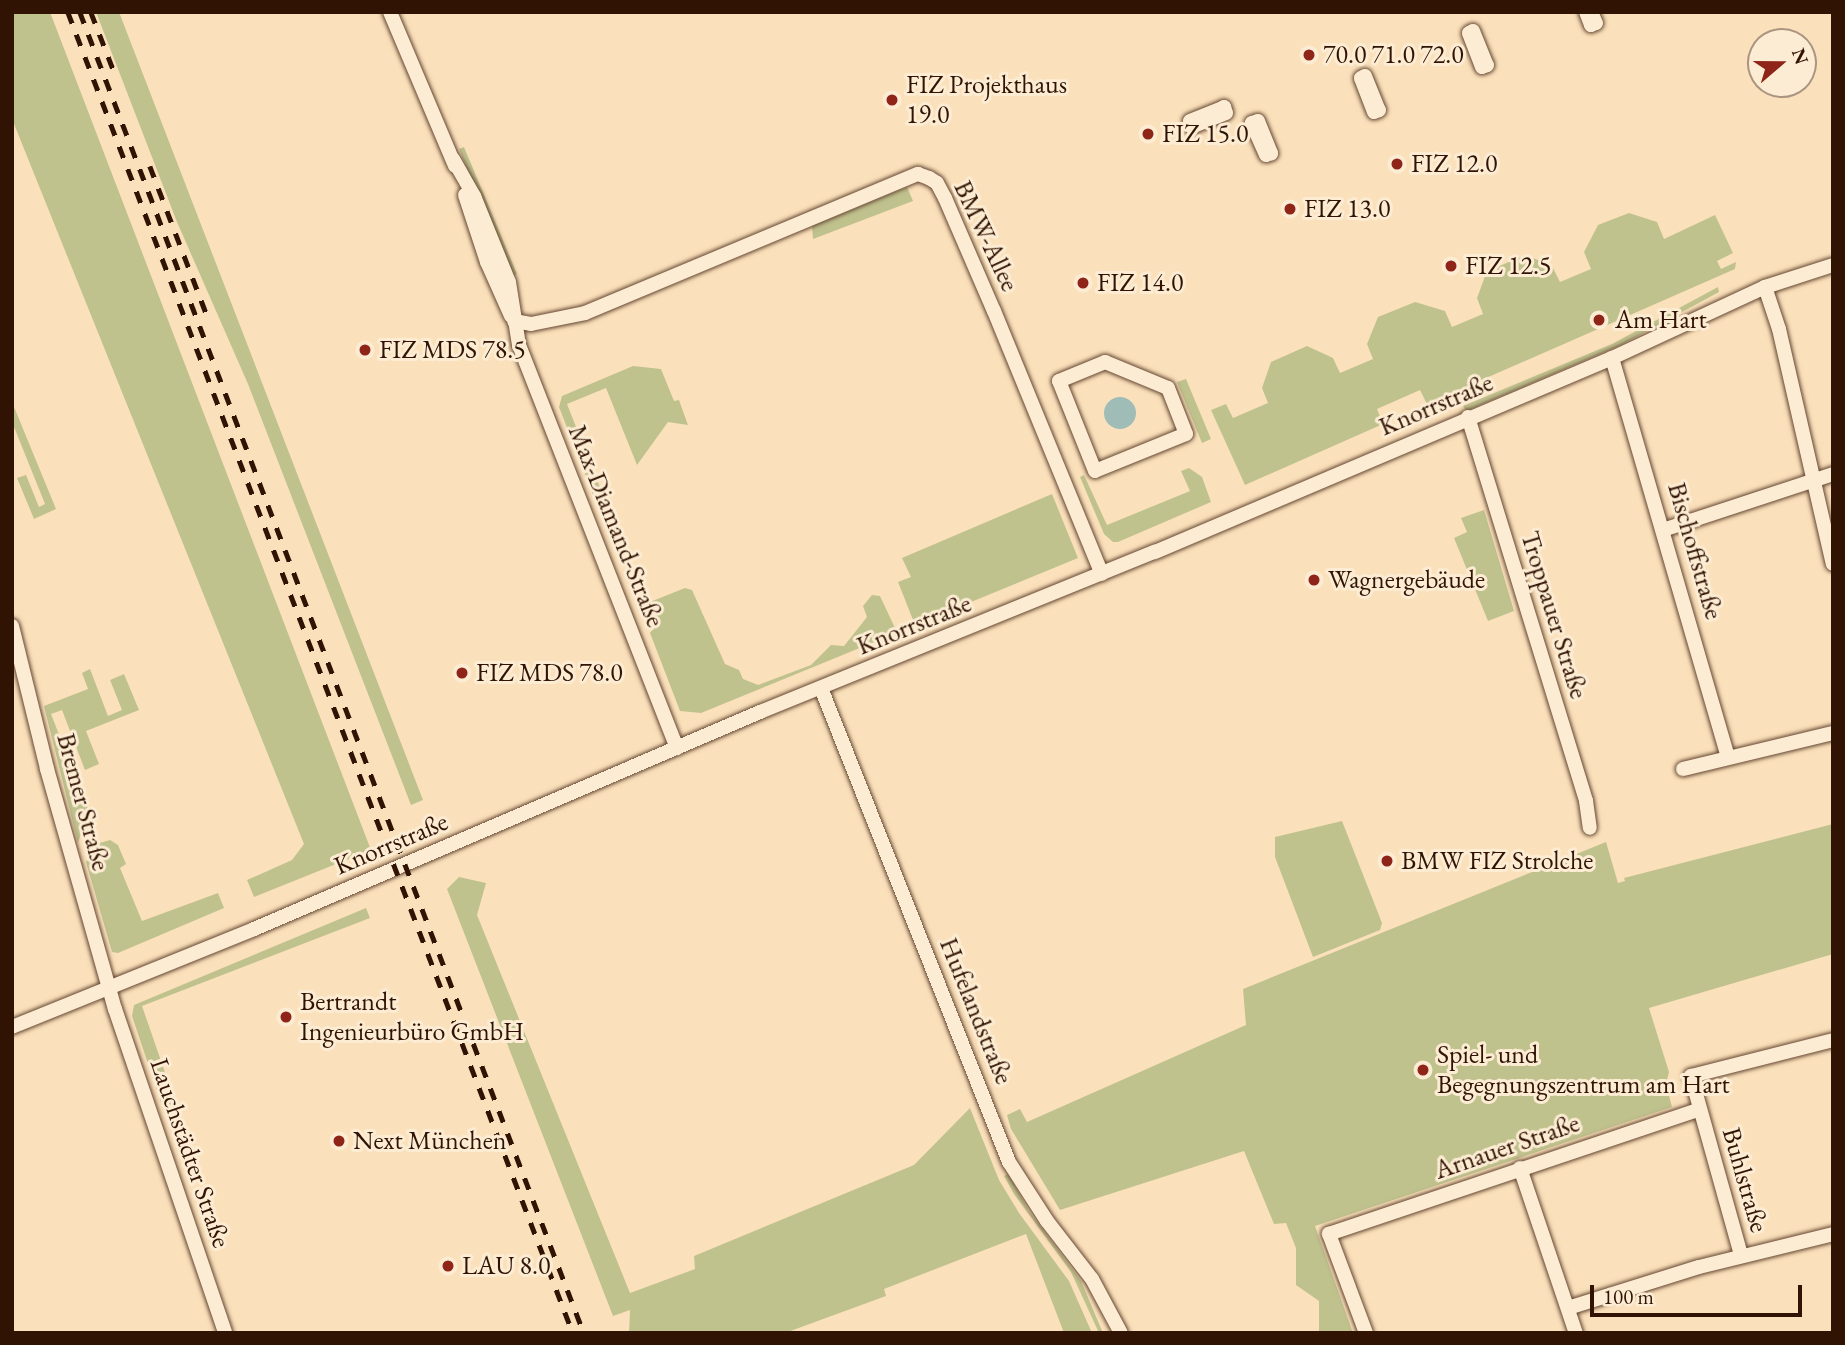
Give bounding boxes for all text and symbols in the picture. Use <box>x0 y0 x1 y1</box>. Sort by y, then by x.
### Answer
north arrow <box>1747 28 1817 98</box>
place label: 70.0 71.0 72.0 <box>1323 39 1464 71</box>
text: N <box>1786 45 1815 68</box>
marker: 70.0 71.0 72.0 <box>1301 47 1317 63</box>
place label: FIZ Projekthaus 19.0 <box>906 69 1067 130</box>
marker: FIZ Projekthaus 19.0 <box>884 92 900 108</box>
place label: FIZ 15.0 <box>1162 118 1248 150</box>
marker: FIZ 15.0 <box>1140 126 1156 142</box>
place label: FIZ 12.0 <box>1411 148 1497 180</box>
marker: FIZ 12.0 <box>1389 156 1405 172</box>
street label: BMW-Allee <box>947 176 1025 296</box>
place label: FIZ 13.0 <box>1304 193 1390 225</box>
marker: FIZ 13.0 <box>1282 201 1298 217</box>
place label: FIZ 12.5 <box>1465 250 1551 282</box>
marker: FIZ 12.5 <box>1443 258 1459 274</box>
place label: FIZ 14.0 <box>1097 267 1183 299</box>
marker: FIZ 14.0 <box>1075 275 1091 291</box>
place label: Am Hart <box>1615 304 1707 336</box>
marker: Am Hart <box>1589 310 1609 330</box>
place label: FIZ MDS 78.5 <box>379 334 526 366</box>
marker: FIZ MDS 78.5 <box>357 342 373 358</box>
street label: Knorrstraße <box>1374 367 1498 443</box>
street label: Max-Diamand-Straße <box>561 420 671 632</box>
street label: Bischoffstraße <box>1661 479 1729 623</box>
street label: Troppauer Straße <box>1514 527 1594 703</box>
place label: Wagnergebäude <box>1328 564 1485 596</box>
marker: Wagnergebäude <box>1306 572 1322 588</box>
street label: Knorrstraße <box>852 588 976 662</box>
place label: FIZ MDS 78.0 <box>476 657 623 689</box>
marker: FIZ MDS 78.0 <box>454 665 470 681</box>
street label: Bremer Straße <box>50 730 116 874</box>
street label: Knorrstraße <box>329 806 453 882</box>
place label: BMW FIZ Strolche <box>1401 845 1594 877</box>
marker: BMW FIZ Strolche <box>1379 853 1395 869</box>
street label: Hufelandstraße <box>933 933 1019 1089</box>
place label: Bertrandt Ingenieurbüro GmbH <box>300 986 524 1048</box>
marker: Bertrandt Ingenieurbüro GmbH <box>278 1009 294 1025</box>
place label: Spiel- und Begegnungszentrum am Hart <box>1437 1039 1730 1100</box>
street label: Lauchstädter Straße <box>143 1054 237 1252</box>
marker: Spiel- und Begegnungszentrum am Hart <box>1415 1062 1431 1078</box>
street label: Arnauer Straße <box>1431 1108 1583 1186</box>
street label: Buhlstraße <box>1715 1124 1775 1236</box>
place label: Next München <box>353 1125 507 1157</box>
marker: Next München <box>331 1133 347 1149</box>
place label: LAU 8.0 <box>462 1250 551 1282</box>
marker: LAU 8.0 <box>440 1258 456 1274</box>
scale bar <box>1593 1272 1805 1316</box>
text: 100 m <box>1603 1283 1654 1310</box>

